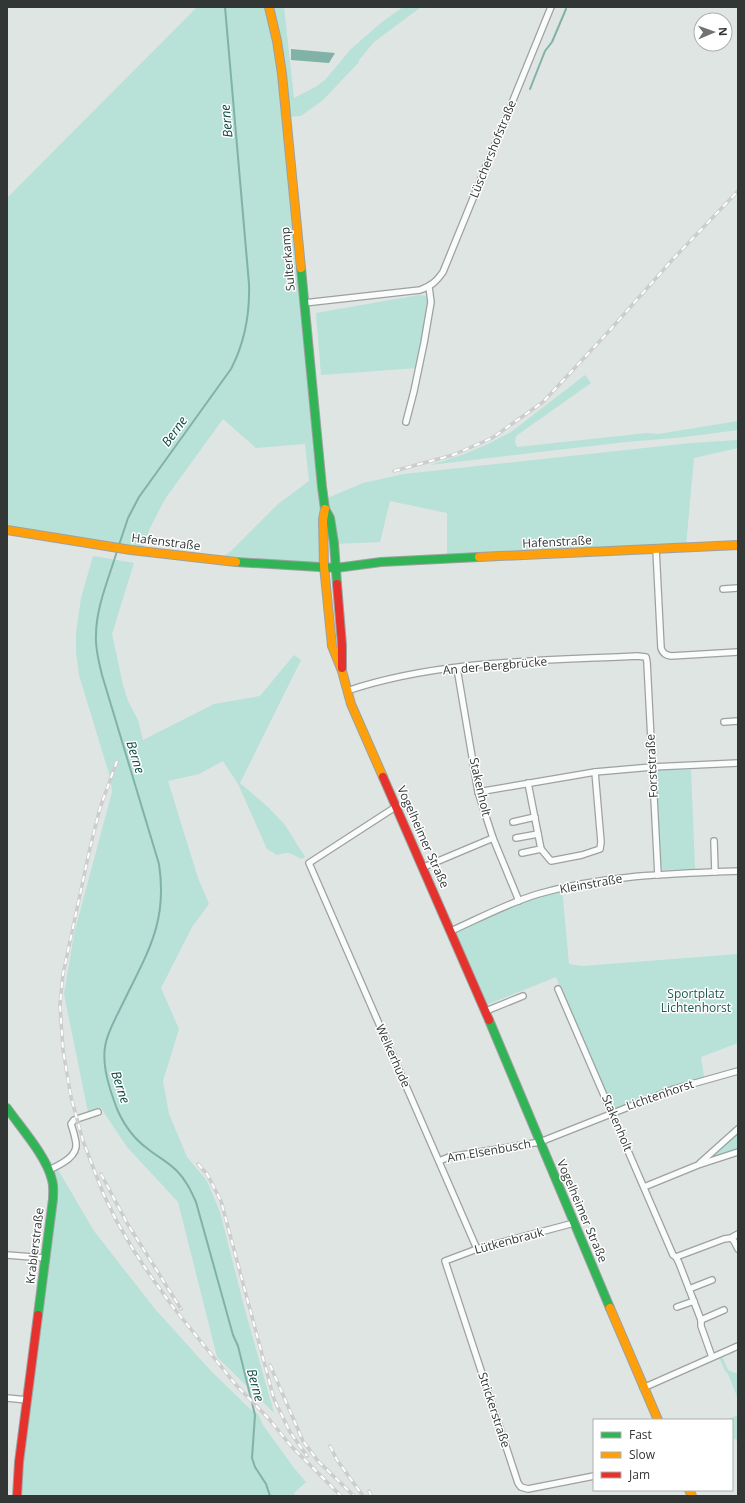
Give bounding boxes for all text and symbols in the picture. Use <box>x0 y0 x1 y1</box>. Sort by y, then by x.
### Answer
north arrow <box>693 12 733 52</box>
text: N <box>716 27 731 36</box>
street label: Lüschershofstraße <box>465 97 520 200</box>
water label: Berne <box>216 103 236 138</box>
street label: Sulterkamp <box>276 226 299 292</box>
water label: Berne <box>157 412 191 450</box>
street label: Hafenstraße <box>131 529 202 554</box>
street label: Hafenstraße <box>522 531 592 552</box>
street label: An der Bergbrücke <box>442 652 548 679</box>
street label: Forststraße <box>641 733 662 798</box>
water label: Berne <box>123 738 150 776</box>
street label: Stakenholt <box>465 756 495 818</box>
street label: Vogelheimer Straße <box>393 783 454 891</box>
street label: Kleinstraße <box>558 870 624 897</box>
park label: Sportplatz Lichtenhorst <box>661 985 731 1016</box>
street label: Welkerhude <box>372 1021 415 1090</box>
water label: Berne <box>107 1068 135 1106</box>
street label: Lichtenhorst <box>624 1075 696 1114</box>
street label: Stakenholt <box>598 1092 637 1154</box>
street label: Am Elsenbusch <box>446 1135 532 1166</box>
street label: Vogelheimer Straße <box>553 1157 612 1265</box>
street label: Krablerstraße <box>21 1207 48 1285</box>
street label: Lütkenbrauk <box>472 1223 546 1258</box>
water label: Berne <box>243 1367 269 1404</box>
street label: Strickerstraße <box>474 1370 515 1450</box>
legend <box>593 1419 733 1491</box>
text: Fast <box>629 1426 652 1443</box>
text: Slow <box>629 1446 656 1463</box>
text: Jam <box>628 1466 650 1483</box>

